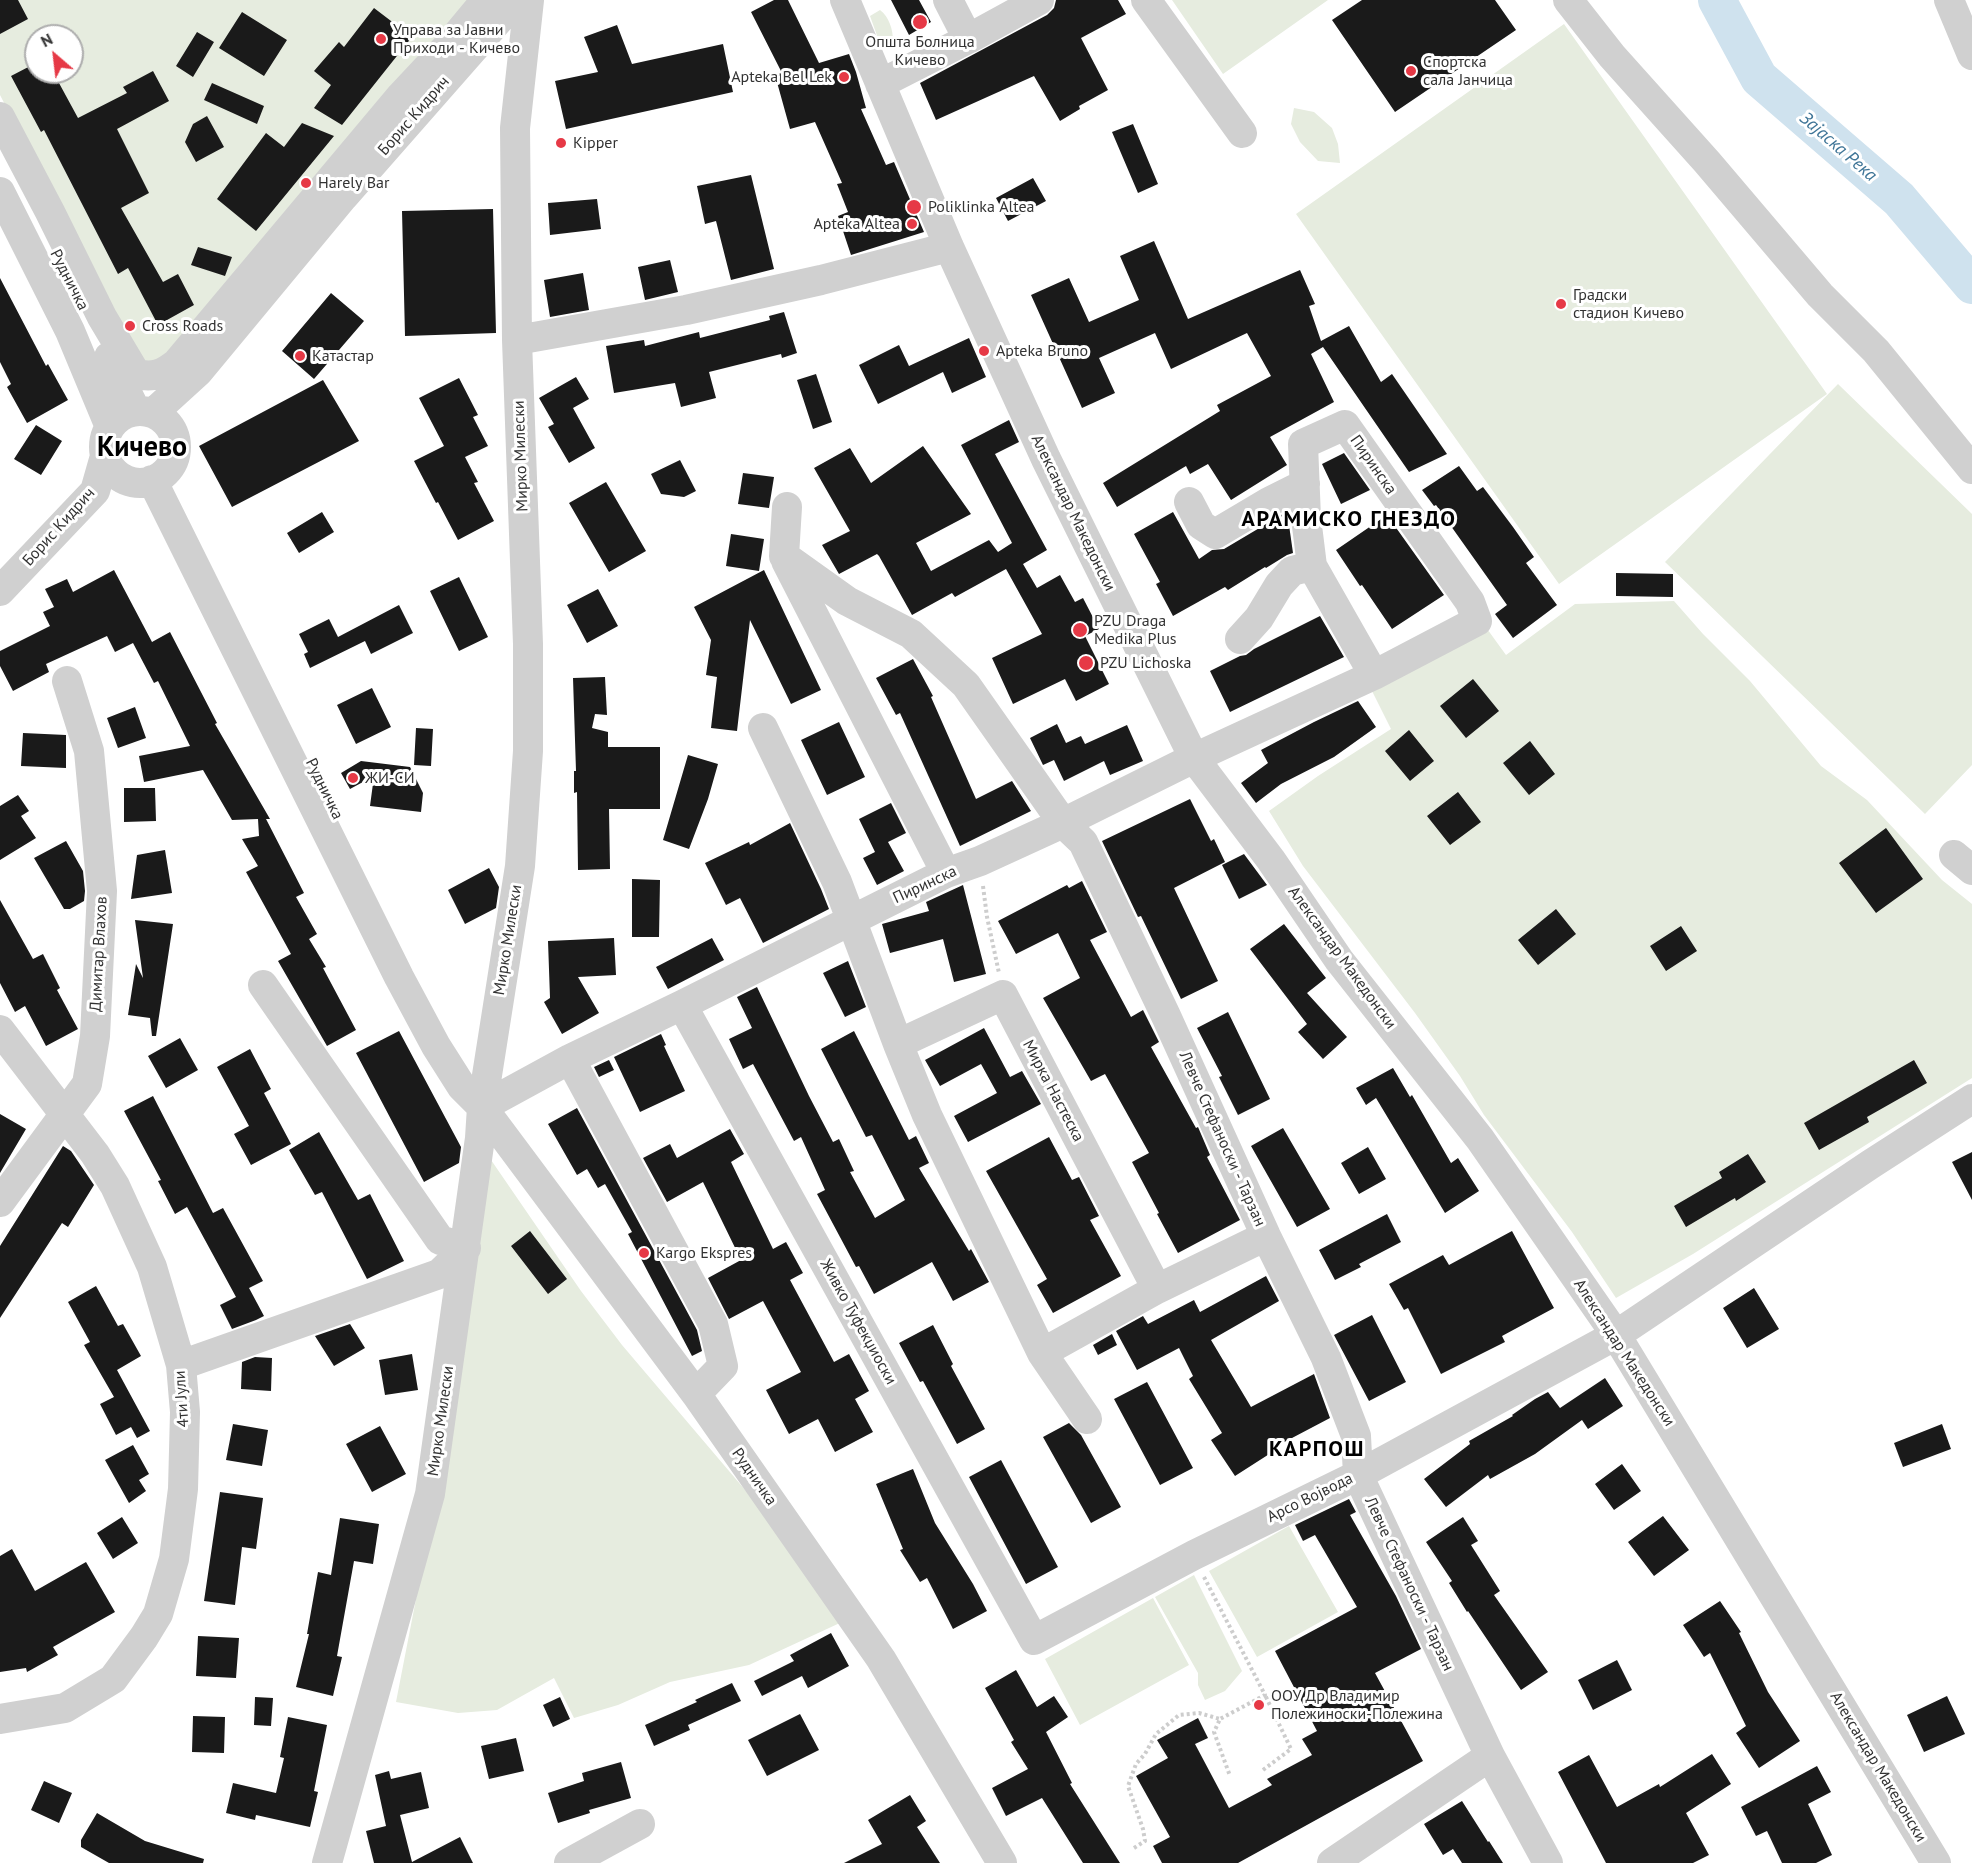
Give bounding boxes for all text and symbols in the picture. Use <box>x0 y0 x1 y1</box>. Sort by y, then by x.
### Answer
marker: Општа Болница Кичево <box>911 13 929 31</box>
place label: Управа за Јавни Приходи - Кичево <box>393 20 520 58</box>
north arrow <box>24 24 84 84</box>
text: N <box>37 29 56 51</box>
marker: Управа за Јавни Приходи - Кичево <box>374 32 388 46</box>
place label: Општа Болница Кичево <box>865 32 975 70</box>
place label: Спортска сала Јанчица <box>1423 52 1513 90</box>
marker: Спортска сала Јанчица <box>1404 64 1418 78</box>
place label: Apteka Bel Lek <box>731 67 832 87</box>
marker: Apteka Bel Lek <box>837 70 851 84</box>
street label: Борис Кидрич <box>374 72 454 160</box>
water label: Зајаска Река <box>1795 108 1881 186</box>
place label: Kipper <box>573 133 618 153</box>
marker: Kipper <box>554 136 568 150</box>
place label: Harely Bar <box>318 173 389 193</box>
marker: Harely Bar <box>299 176 313 190</box>
place label: Poliklinka Altea <box>928 197 1034 217</box>
marker: Poliklinka Altea <box>905 198 923 216</box>
place label: Apteka Altea <box>813 214 900 234</box>
marker: Apteka Altea <box>905 217 919 231</box>
street label: Рудничка <box>46 246 92 314</box>
place label: Градски стадион Кичево <box>1573 285 1684 323</box>
marker: Градски стадион Кичево <box>1554 297 1568 311</box>
place label: Cross Roads <box>142 316 223 336</box>
marker: Cross Roads <box>123 319 137 333</box>
place label: Apteka Bruno <box>996 341 1088 361</box>
marker: Apteka Bruno <box>977 344 991 358</box>
place label: Катастар <box>312 346 374 366</box>
marker: Катастар <box>293 349 307 363</box>
street label: Мирко Милески <box>509 400 533 512</box>
district label: Кичево <box>97 431 187 465</box>
street label: Александар Македонски <box>1027 432 1119 594</box>
street label: Пиринска <box>1346 432 1400 498</box>
street label: Борис Кидрич <box>19 484 99 570</box>
district label: АРАМИСКО ГНЕЗДО <box>1242 507 1456 533</box>
place label: PZU Draga Medika Plus <box>1094 611 1177 649</box>
marker: PZU Draga Medika Plus <box>1071 621 1089 639</box>
place label: PZU Lichoska <box>1100 653 1191 673</box>
marker: PZU Lichoska <box>1077 654 1095 672</box>
street label: Рудничка <box>301 755 347 823</box>
place label: ЖИ-СИ <box>365 768 415 788</box>
marker: ЖИ-СИ <box>346 771 360 785</box>
street label: Пиринска <box>890 862 960 908</box>
street label: Александар Македонски <box>1284 883 1400 1033</box>
street label: Мирко Милески <box>490 884 526 996</box>
street label: Димитар Влахов <box>86 896 112 1012</box>
street label: Мирка Настеска <box>1018 1037 1088 1145</box>
street label: Левче Стефаноски - Тарзан <box>1175 1048 1269 1230</box>
place label: Kargo Ekspres <box>656 1243 752 1263</box>
marker: Kargo Ekspres <box>637 1246 651 1260</box>
street label: Живко Туфекџиоски <box>816 1256 900 1388</box>
street label: Александар Македонски <box>1569 1276 1679 1430</box>
street label: Мирко Милески <box>424 1365 458 1477</box>
street label: 4ти Јули <box>170 1370 194 1428</box>
district label: КАРПОШ <box>1269 1437 1365 1463</box>
street label: Рудничка <box>727 1445 781 1509</box>
street label: Арсо Војвода <box>1264 1469 1356 1527</box>
street label: Левче Стефаноски - Тарзан <box>1360 1494 1458 1674</box>
place label: ООУ Др Владимир Полежиноски-Полежина <box>1271 1686 1443 1724</box>
street label: Александар Македонски <box>1826 1689 1930 1845</box>
marker: ООУ Др Владимир Полежиноски-Полежина <box>1252 1698 1266 1712</box>

